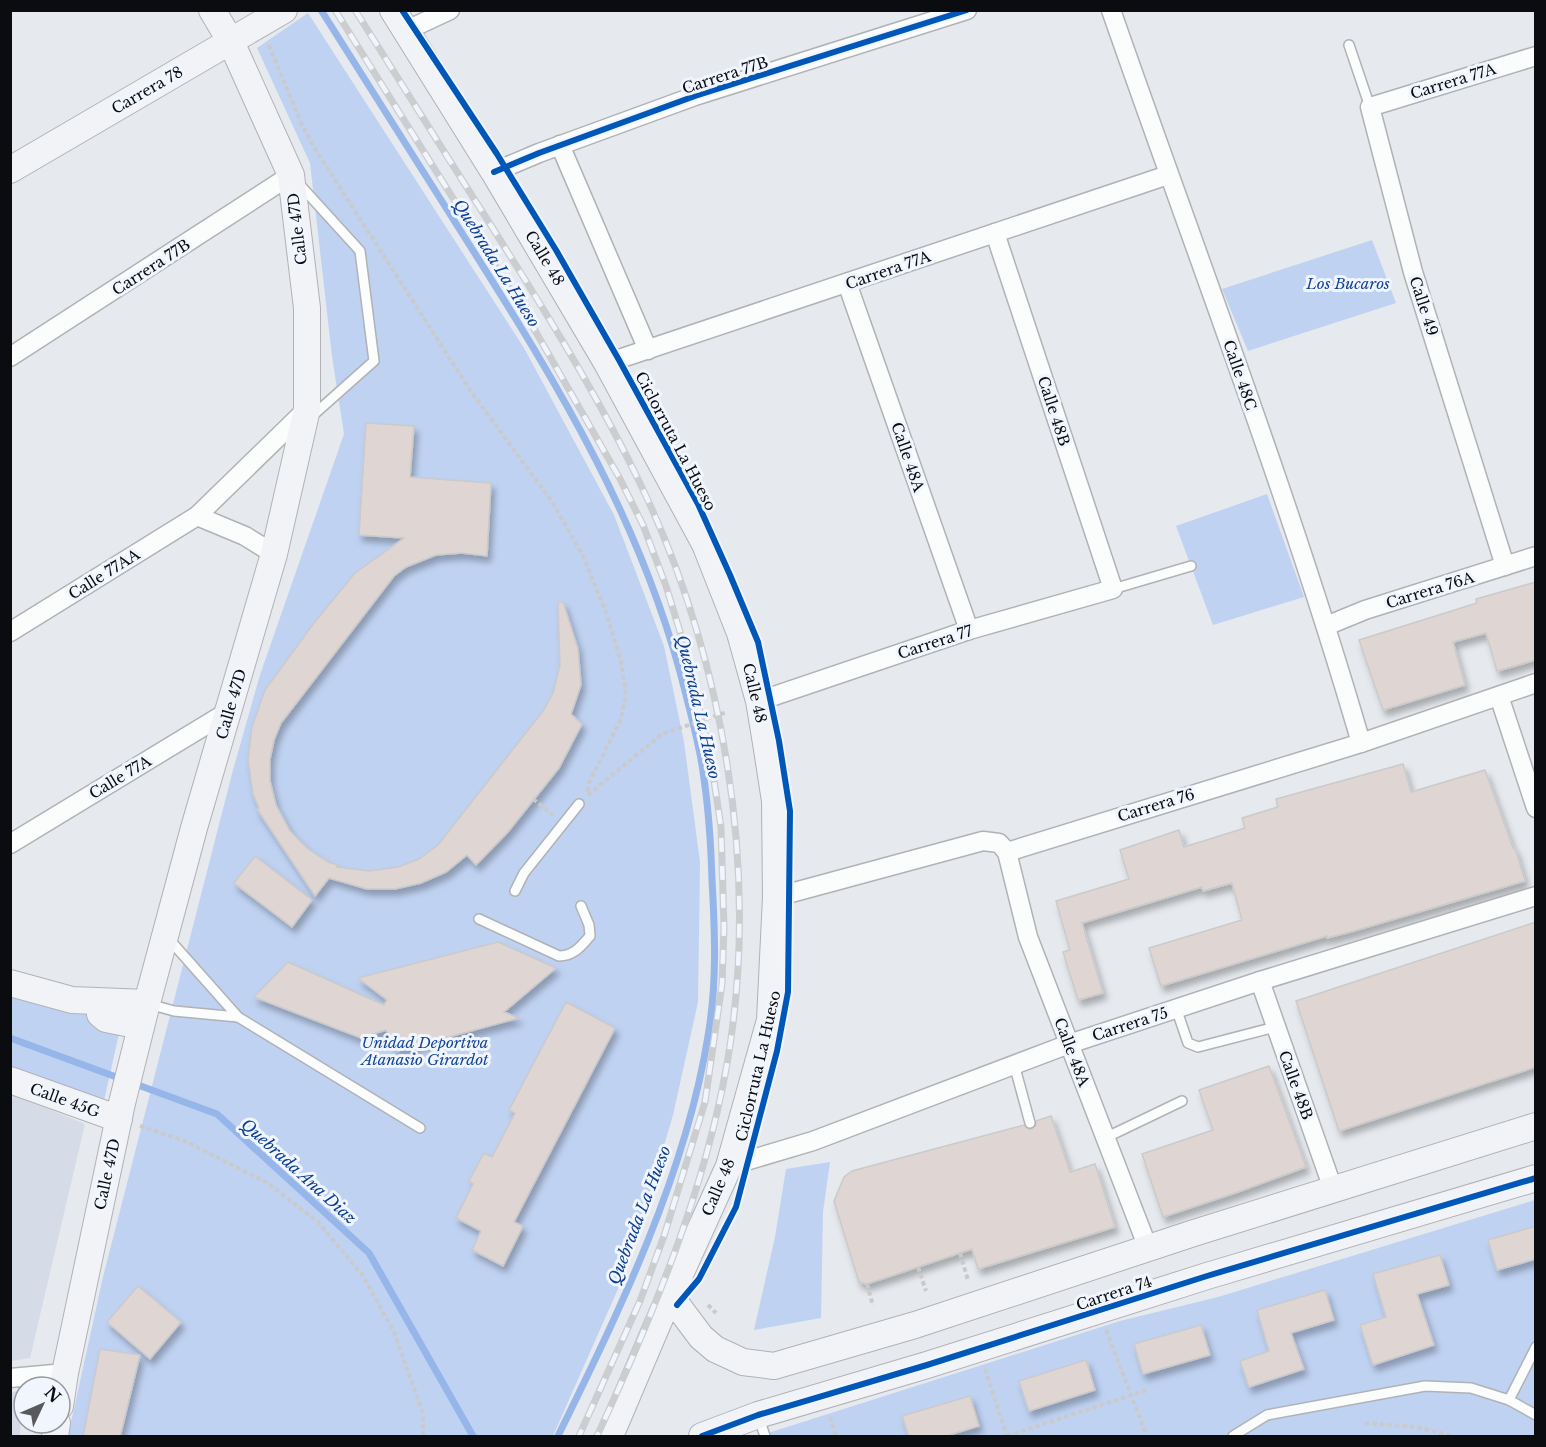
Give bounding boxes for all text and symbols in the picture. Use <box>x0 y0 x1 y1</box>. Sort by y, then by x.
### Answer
street label: Carrera 77B <box>680 52 770 98</box>
street label: Carrera 77A <box>1408 59 1499 103</box>
street label: Carrera 78 <box>108 62 186 118</box>
street label: Calle 47D <box>283 192 311 266</box>
water label: Quebrada La Hueso <box>450 195 544 331</box>
street label: Calle 48 <box>521 227 569 289</box>
street label: Carrera 77B <box>108 235 194 299</box>
street label: Carrera 77A <box>843 246 933 293</box>
park label: Los Bucaros <box>1305 274 1390 293</box>
street label: Calle 49 <box>1405 274 1443 338</box>
street label: Calle 48C <box>1219 337 1261 413</box>
street label: Ciclorruta La Hueso <box>631 368 721 514</box>
street label: Calle 48B <box>1034 374 1074 448</box>
street label: Calle 48A <box>887 420 929 495</box>
street label: Calle 77AA <box>65 544 144 603</box>
street label: Carrera 76A <box>1383 567 1477 612</box>
street label: Carrera 77 <box>895 621 975 663</box>
water label: Quebrada La Hueso <box>673 633 725 781</box>
street label: Calle 48 <box>739 661 771 725</box>
street label: Calle 47D <box>212 667 250 741</box>
street label: Calle 77A <box>85 751 155 803</box>
street label: Carrera 76 <box>1115 784 1197 826</box>
street label: Ciclorruta La Hueso <box>731 988 785 1143</box>
street label: Carrera 75 <box>1090 1003 1170 1045</box>
street label: Calle 48A <box>1050 1015 1094 1090</box>
park label: Unidad Deportiva Atanasio Girardot <box>360 1033 489 1069</box>
street label: Calle 48B <box>1275 1048 1317 1122</box>
street label: Calle 45G <box>27 1079 103 1121</box>
water label: Quebrada Ana Diaz <box>237 1114 361 1228</box>
street label: Calle 47D <box>90 1137 124 1211</box>
water label: Quebrada La Hueso <box>603 1143 675 1287</box>
street label: Calle 48 <box>697 1155 739 1219</box>
street label: Carrera 74 <box>1074 1272 1154 1314</box>
north arrow <box>12 1375 72 1435</box>
text: N <box>40 1382 65 1407</box>

